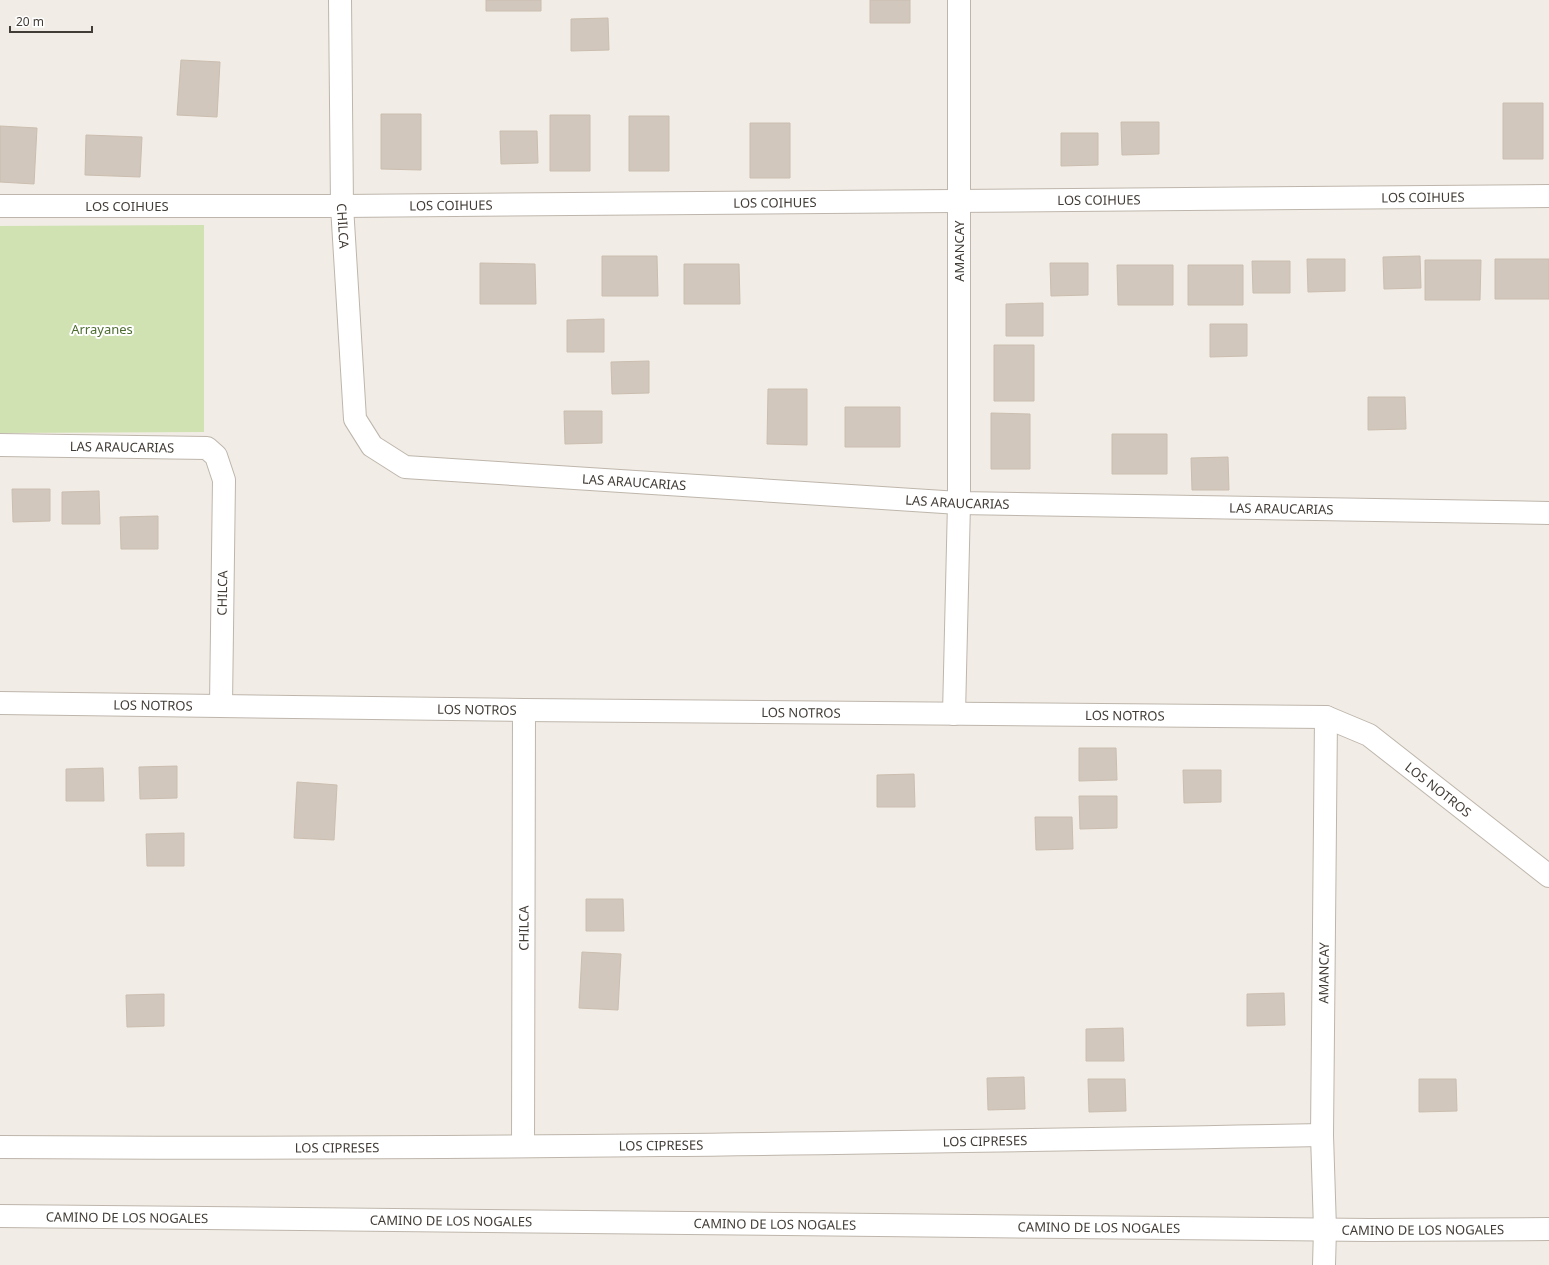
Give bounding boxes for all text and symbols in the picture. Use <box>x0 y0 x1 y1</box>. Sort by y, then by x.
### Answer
scale bar <box>10 8 92 34</box>
text: 20 m <box>16 13 44 30</box>
street label: LOS COIHUES <box>1381 188 1465 206</box>
street label: LOS COIHUES <box>1057 190 1141 209</box>
street label: LOS COIHUES <box>733 193 817 212</box>
street label: LOS COIHUES <box>409 196 493 214</box>
street label: LOS COIHUES <box>85 197 169 215</box>
street label: CHILCA <box>333 203 354 250</box>
street label: AMANCAY <box>950 220 968 282</box>
park label: Arrayanes <box>71 320 133 338</box>
street label: LAS ARAUCARIAS <box>70 437 174 457</box>
street label: LAS ARAUCARIAS <box>581 470 687 494</box>
street label: LAS ARAUCARIAS <box>905 491 1010 513</box>
street label: LAS ARAUCARIAS <box>1229 499 1334 518</box>
street label: CHILCA <box>213 569 231 616</box>
street label: LOS NOTROS <box>113 696 193 715</box>
street label: LOS NOTROS <box>437 700 517 719</box>
street label: LOS NOTROS <box>761 703 841 722</box>
street label: LOS NOTROS <box>1085 706 1165 725</box>
street label: LOS NOTROS <box>1402 758 1475 821</box>
street label: CHILCA <box>514 905 533 951</box>
street label: AMANCAY <box>1314 942 1333 1004</box>
street label: LOS CIPRESES <box>943 1131 1027 1150</box>
street label: LOS CIPRESES <box>619 1136 703 1155</box>
street label: LOS CIPRESES <box>295 1138 379 1157</box>
street label: CAMINO DE LOS NOGALES <box>46 1207 208 1227</box>
street label: CAMINO DE LOS NOGALES <box>370 1211 532 1230</box>
street label: CAMINO DE LOS NOGALES <box>694 1214 856 1234</box>
street label: CAMINO DE LOS NOGALES <box>1018 1217 1180 1237</box>
street label: CAMINO DE LOS NOGALES <box>1342 1220 1504 1239</box>

